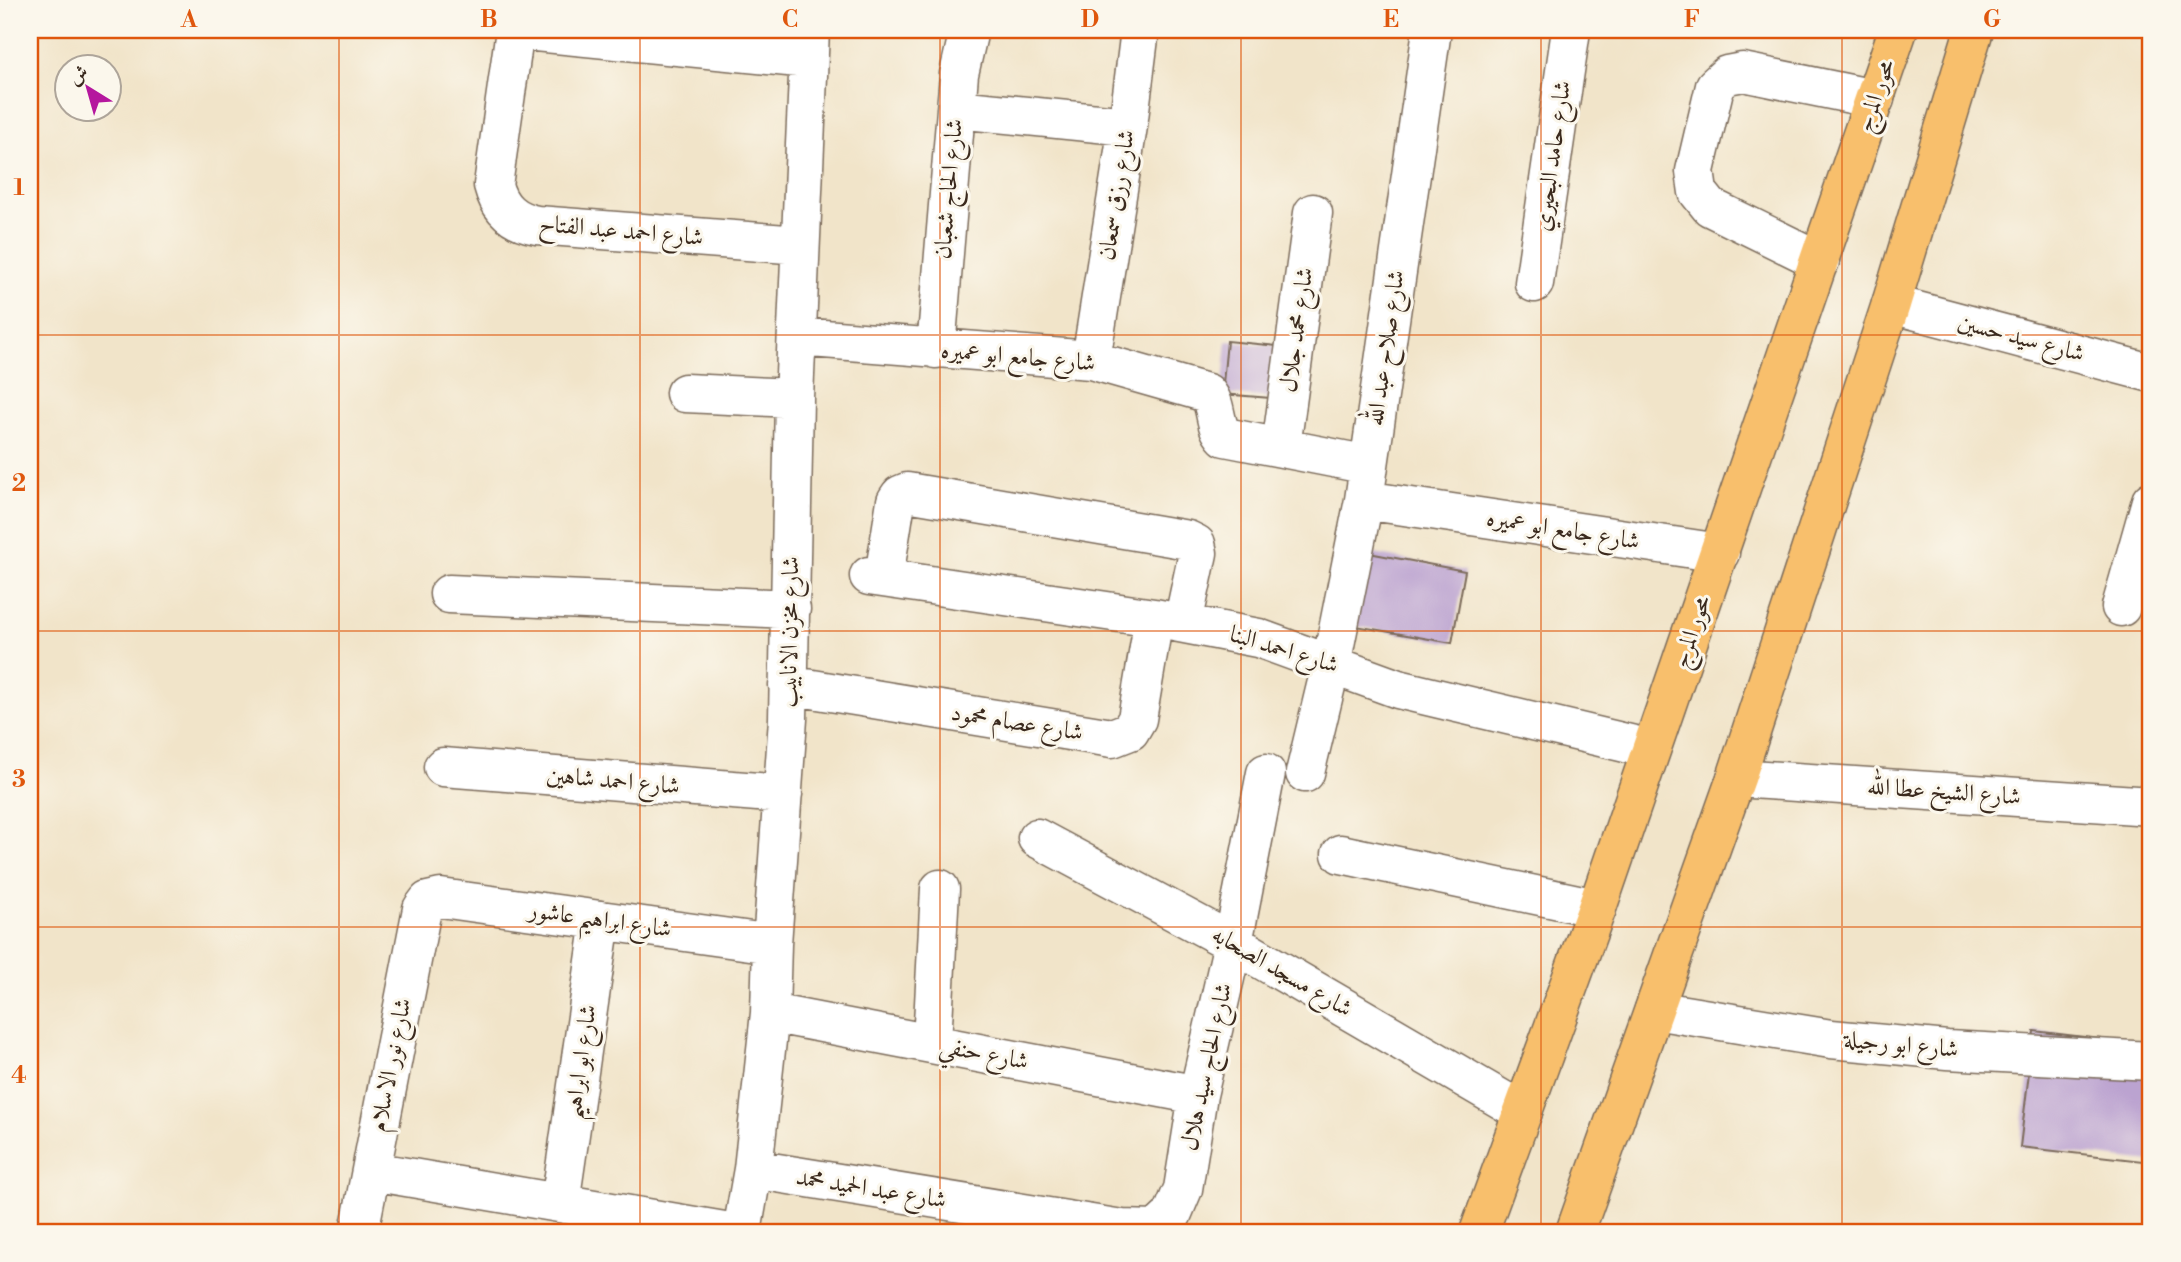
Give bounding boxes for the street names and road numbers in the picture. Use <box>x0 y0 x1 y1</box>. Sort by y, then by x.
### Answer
street label: محور المرج <box>1850 55 1907 138</box>
street label: شارع حامد البحيري <box>1528 79 1582 234</box>
street label: شارع الحاج شعبان <box>928 118 975 261</box>
street label: شارع رزق سمعان <box>1092 127 1146 263</box>
street label: شارع احمد عبد الفتاح <box>537 209 704 258</box>
street label: شارع محمد جلال <box>1273 266 1325 395</box>
street label: شارع صلاح عبد الله <box>1355 267 1417 429</box>
street label: شارع سيد حسين <box>1953 307 2088 373</box>
street label: شارع جامع ابو عميره <box>939 335 1096 385</box>
street label: شارع جامع ابو عميره <box>1483 503 1642 563</box>
street label: شارع مخزن الانابيب <box>774 556 810 708</box>
street label: محور المرج <box>1666 591 1723 674</box>
street label: شارع احمد البنا <box>1225 619 1342 685</box>
street label: شارع عصام محمود <box>948 698 1085 753</box>
street label: شارع احمد شاهين <box>545 760 681 806</box>
street label: شارع الشيخ عطا الله <box>1866 767 2022 817</box>
street label: شارع ابراهيم عاشور <box>524 895 673 953</box>
street label: شارع مسجد الصحابه <box>1204 920 1358 1028</box>
street label: شارع الحاج سيد هلال <box>1175 980 1244 1155</box>
street label: شارع نور الاسلام <box>363 996 424 1135</box>
street label: شارع ابو ابراهيم <box>558 1003 612 1122</box>
street label: شارع ابو رجيلة <box>1841 1025 1960 1069</box>
street label: شارع حنفي <box>936 1031 1031 1084</box>
street label: شارع عبد الحميد محمد <box>793 1162 948 1220</box>

